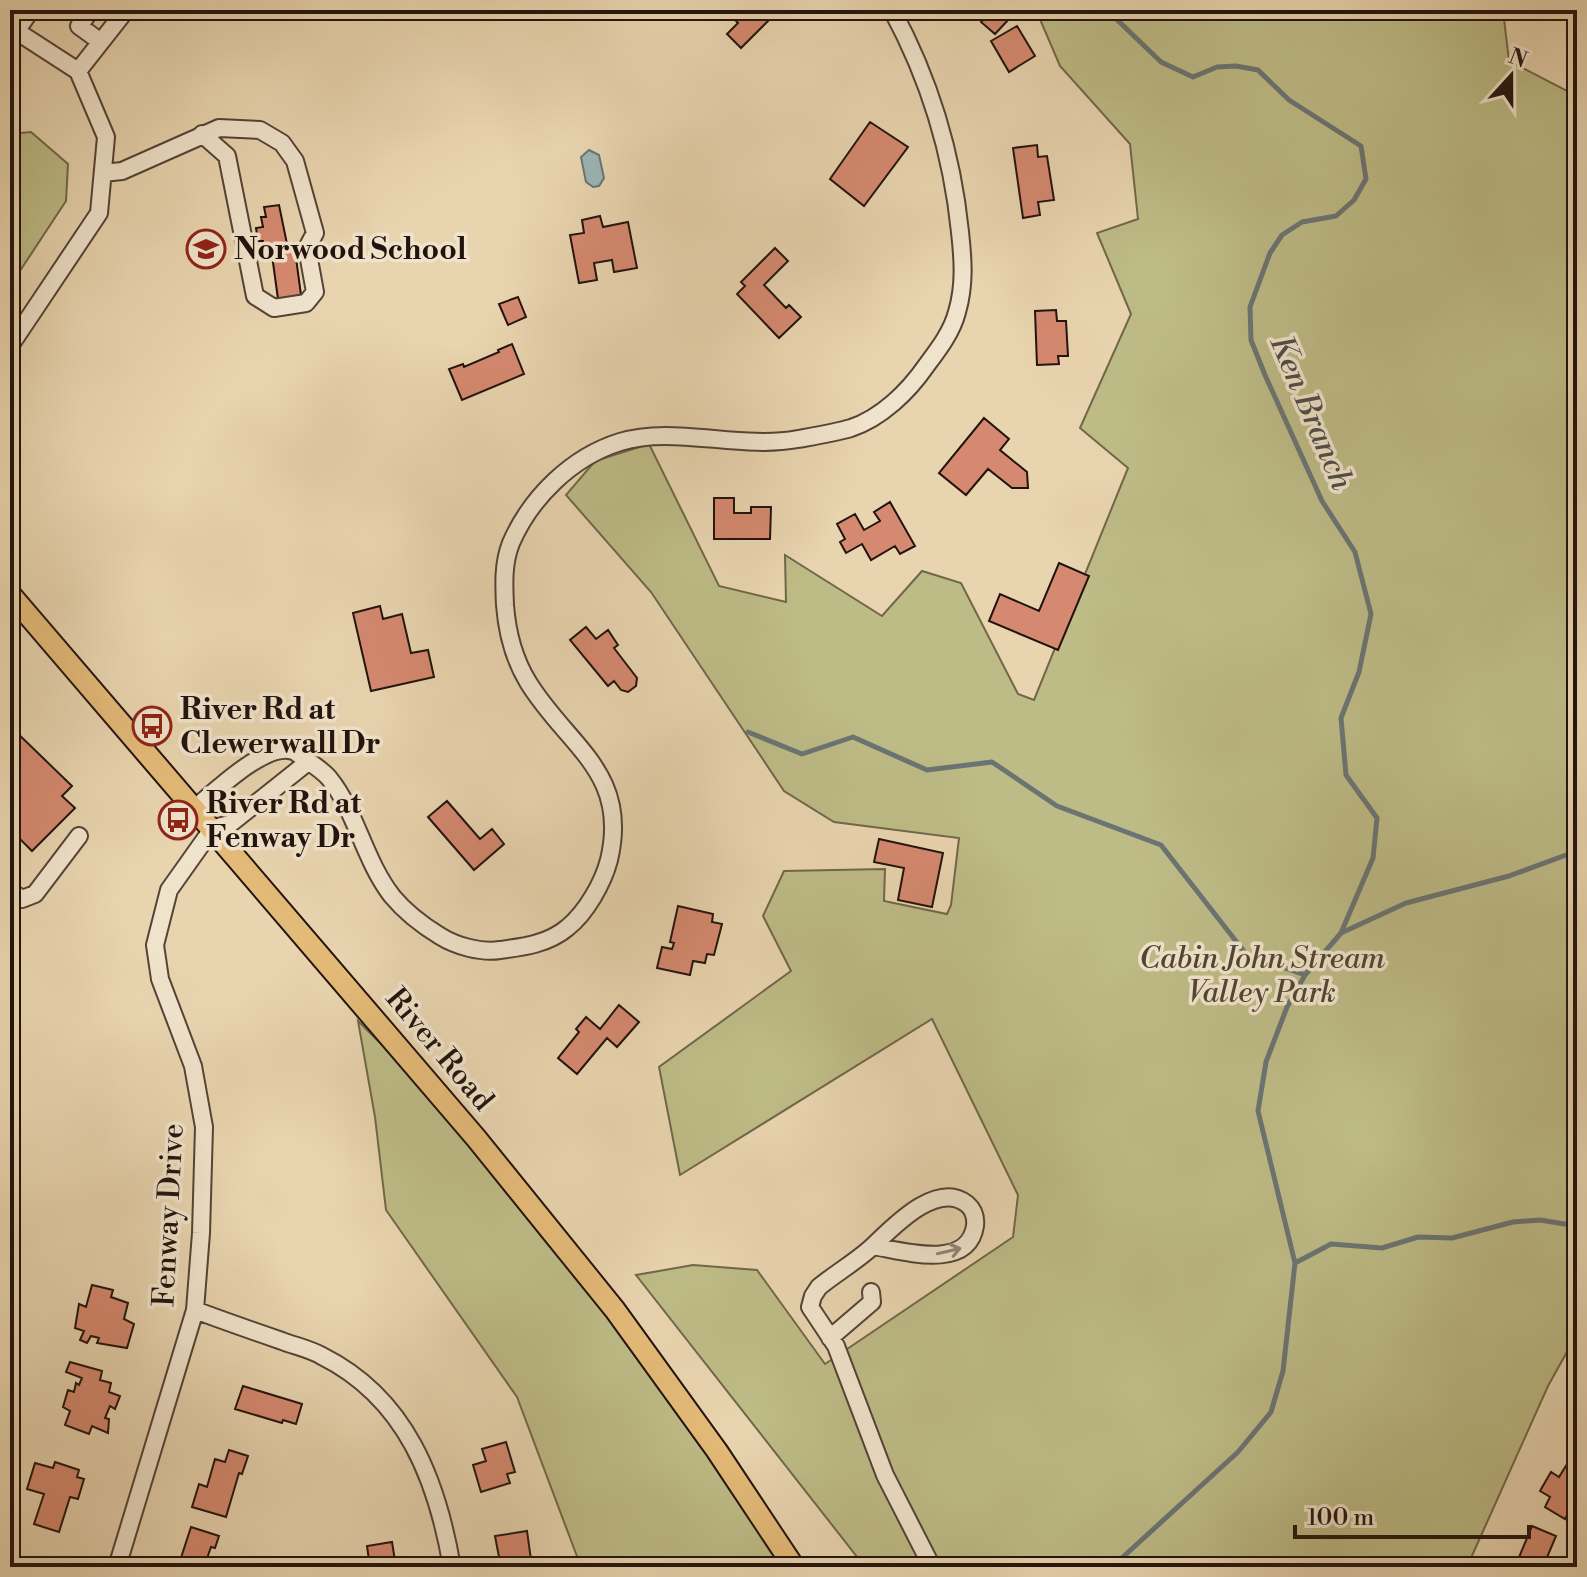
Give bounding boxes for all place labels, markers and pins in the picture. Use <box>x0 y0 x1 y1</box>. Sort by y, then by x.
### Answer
school or university icon: Norwood School <box>185 228 227 270</box>
place label: Norwood School <box>234 231 467 269</box>
place label: River Rd at Clewerwall Dr <box>180 691 381 763</box>
bus stop icon: River Rd at Clewerwall Dr <box>131 705 173 747</box>
place label: River Rd at Fenway Dr <box>206 785 361 857</box>
bus stop icon: River Rd at Fenway Dr <box>157 799 199 841</box>

